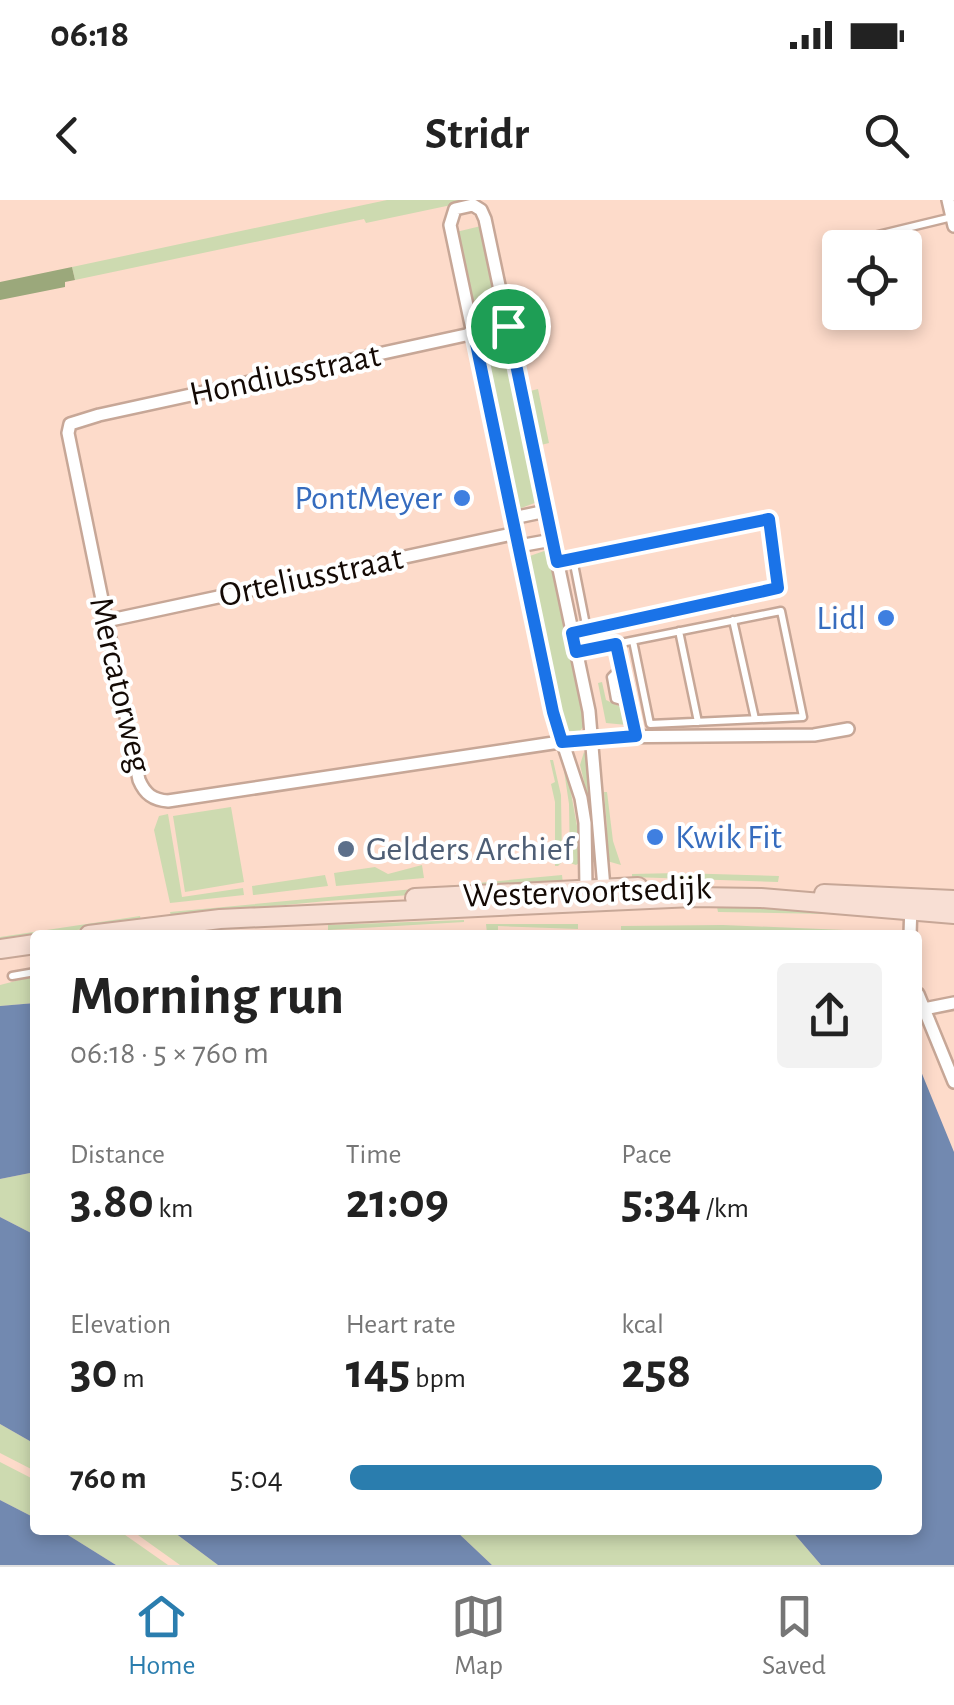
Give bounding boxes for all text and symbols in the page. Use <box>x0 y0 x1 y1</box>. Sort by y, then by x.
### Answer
text: 06:18 <box>50 16 129 54</box>
icon: back <box>40 108 95 163</box>
icon: search <box>859 108 914 163</box>
text: Stridr <box>425 112 529 157</box>
map controls <box>822 230 922 330</box>
button: locate <box>822 230 922 330</box>
pin <box>466 284 551 369</box>
icon: arrive <box>481 299 536 354</box>
street label: Hondiusstraat <box>186 338 384 412</box>
place label: PontMeyer <box>294 481 443 516</box>
marker: PontMeyer <box>451 487 473 509</box>
street label: Orteliusstraat <box>216 540 406 614</box>
street label: Mercatorweg <box>83 594 157 776</box>
place label: Lidl <box>816 601 866 636</box>
marker: Lidl <box>875 607 897 629</box>
place label: Kwik Fit <box>675 820 782 855</box>
marker: Kwik Fit <box>644 826 666 848</box>
place label: Gelders Archief <box>366 832 576 867</box>
marker: Gelders Archief <box>335 838 357 860</box>
street label: Westervoortsedijk <box>462 870 712 914</box>
button: share <box>777 963 882 1068</box>
text: Morning run <box>70 969 344 1024</box>
text: 06:18 · 5 × 760 m <box>70 1037 269 1069</box>
text: Distance <box>70 1141 165 1169</box>
text: Time <box>346 1141 401 1169</box>
text: Pace <box>621 1141 672 1169</box>
text: 3.80 <box>70 1177 154 1227</box>
text: 21:09 <box>346 1177 449 1227</box>
text: 5:34 <box>621 1177 701 1227</box>
text: km <box>154 1195 194 1223</box>
text: /km <box>701 1195 749 1223</box>
text: Elevation <box>70 1311 171 1339</box>
text: Heart rate <box>346 1311 456 1339</box>
text: kcal <box>621 1311 664 1339</box>
text: 30 <box>70 1347 118 1397</box>
text: 145 <box>346 1347 410 1397</box>
text: 258 <box>621 1347 691 1397</box>
text: m <box>118 1365 145 1393</box>
text: bpm <box>410 1365 466 1393</box>
text: 760 m <box>70 1462 147 1494</box>
text: 5:04 <box>230 1462 283 1494</box>
tab: Home <box>128 1589 195 1683</box>
tab: Map <box>451 1589 506 1683</box>
tab: Saved <box>762 1589 826 1683</box>

